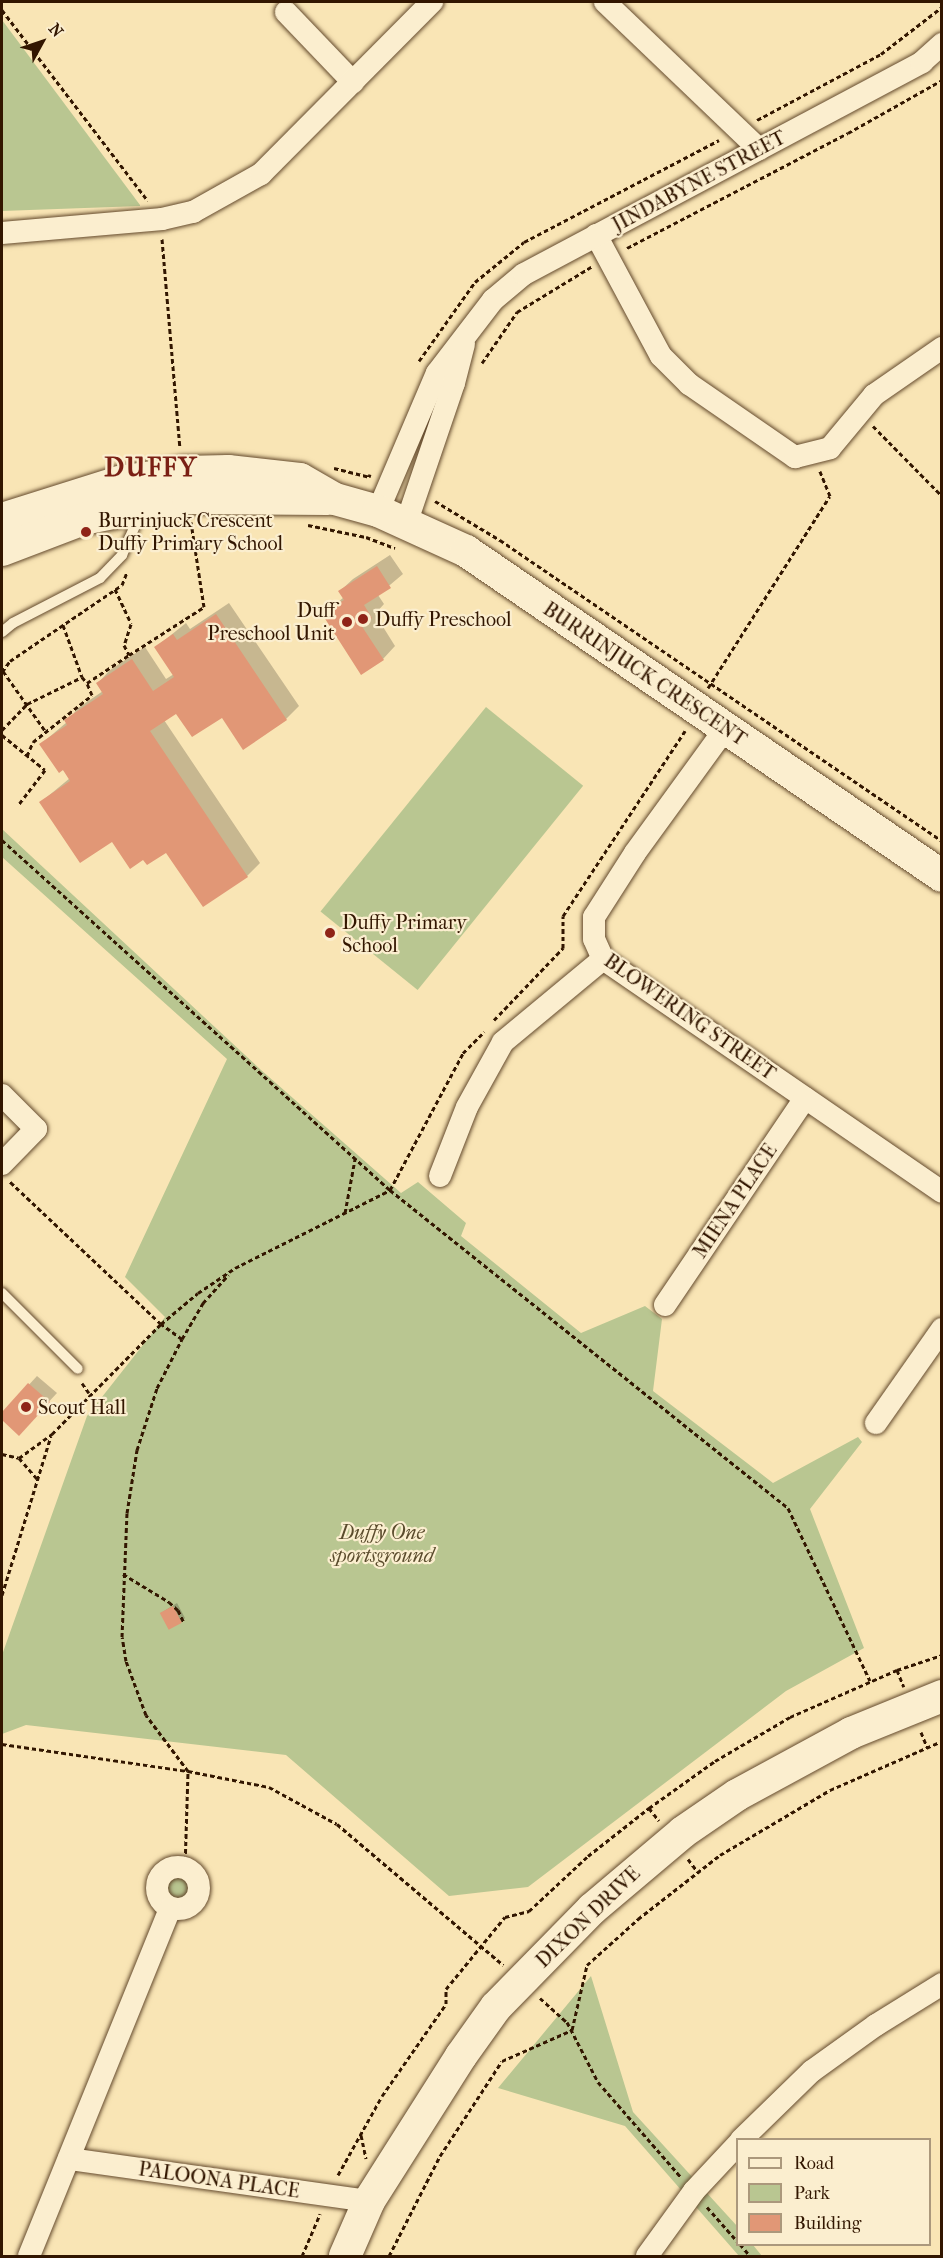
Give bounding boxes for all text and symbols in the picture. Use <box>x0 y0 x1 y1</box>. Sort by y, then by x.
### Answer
north arrow <box>12 12 72 72</box>
text: N <box>45 19 67 41</box>
street label: JINDABYNE STREET <box>608 125 790 237</box>
district label: DUFFY <box>104 452 198 484</box>
place label: Burrinjuck Crescent Duffy Primary School <box>98 508 283 555</box>
marker: Burrinjuck Crescent Duffy Primary School <box>79 525 93 539</box>
street label: BURRINJUCK CRESCENT <box>539 597 751 751</box>
place label: Duff Preschool Unit <box>207 598 335 645</box>
place label: Duffy Preschool <box>375 607 512 631</box>
marker: Duffy Preschool <box>356 612 370 626</box>
marker: Duff Preschool Unit <box>340 615 354 629</box>
place label: Duffy Primary School <box>342 910 467 957</box>
marker: Duffy Primary School <box>323 926 337 940</box>
street label: BLOWERING STREET <box>600 949 780 1085</box>
street label: MIENA PLACE <box>688 1139 782 1263</box>
place label: Scout Hall <box>38 1395 126 1419</box>
marker: Scout Hall <box>19 1400 33 1414</box>
park label: Duffy One sportsground <box>330 1520 434 1567</box>
street label: DIXON DRIVE <box>531 1861 645 1973</box>
legend <box>736 2138 931 2246</box>
text: Road <box>794 2153 834 2174</box>
street label: PALOONA PLACE <box>137 2157 301 2203</box>
text: Park <box>794 2183 830 2204</box>
text: Building <box>794 2213 861 2234</box>

